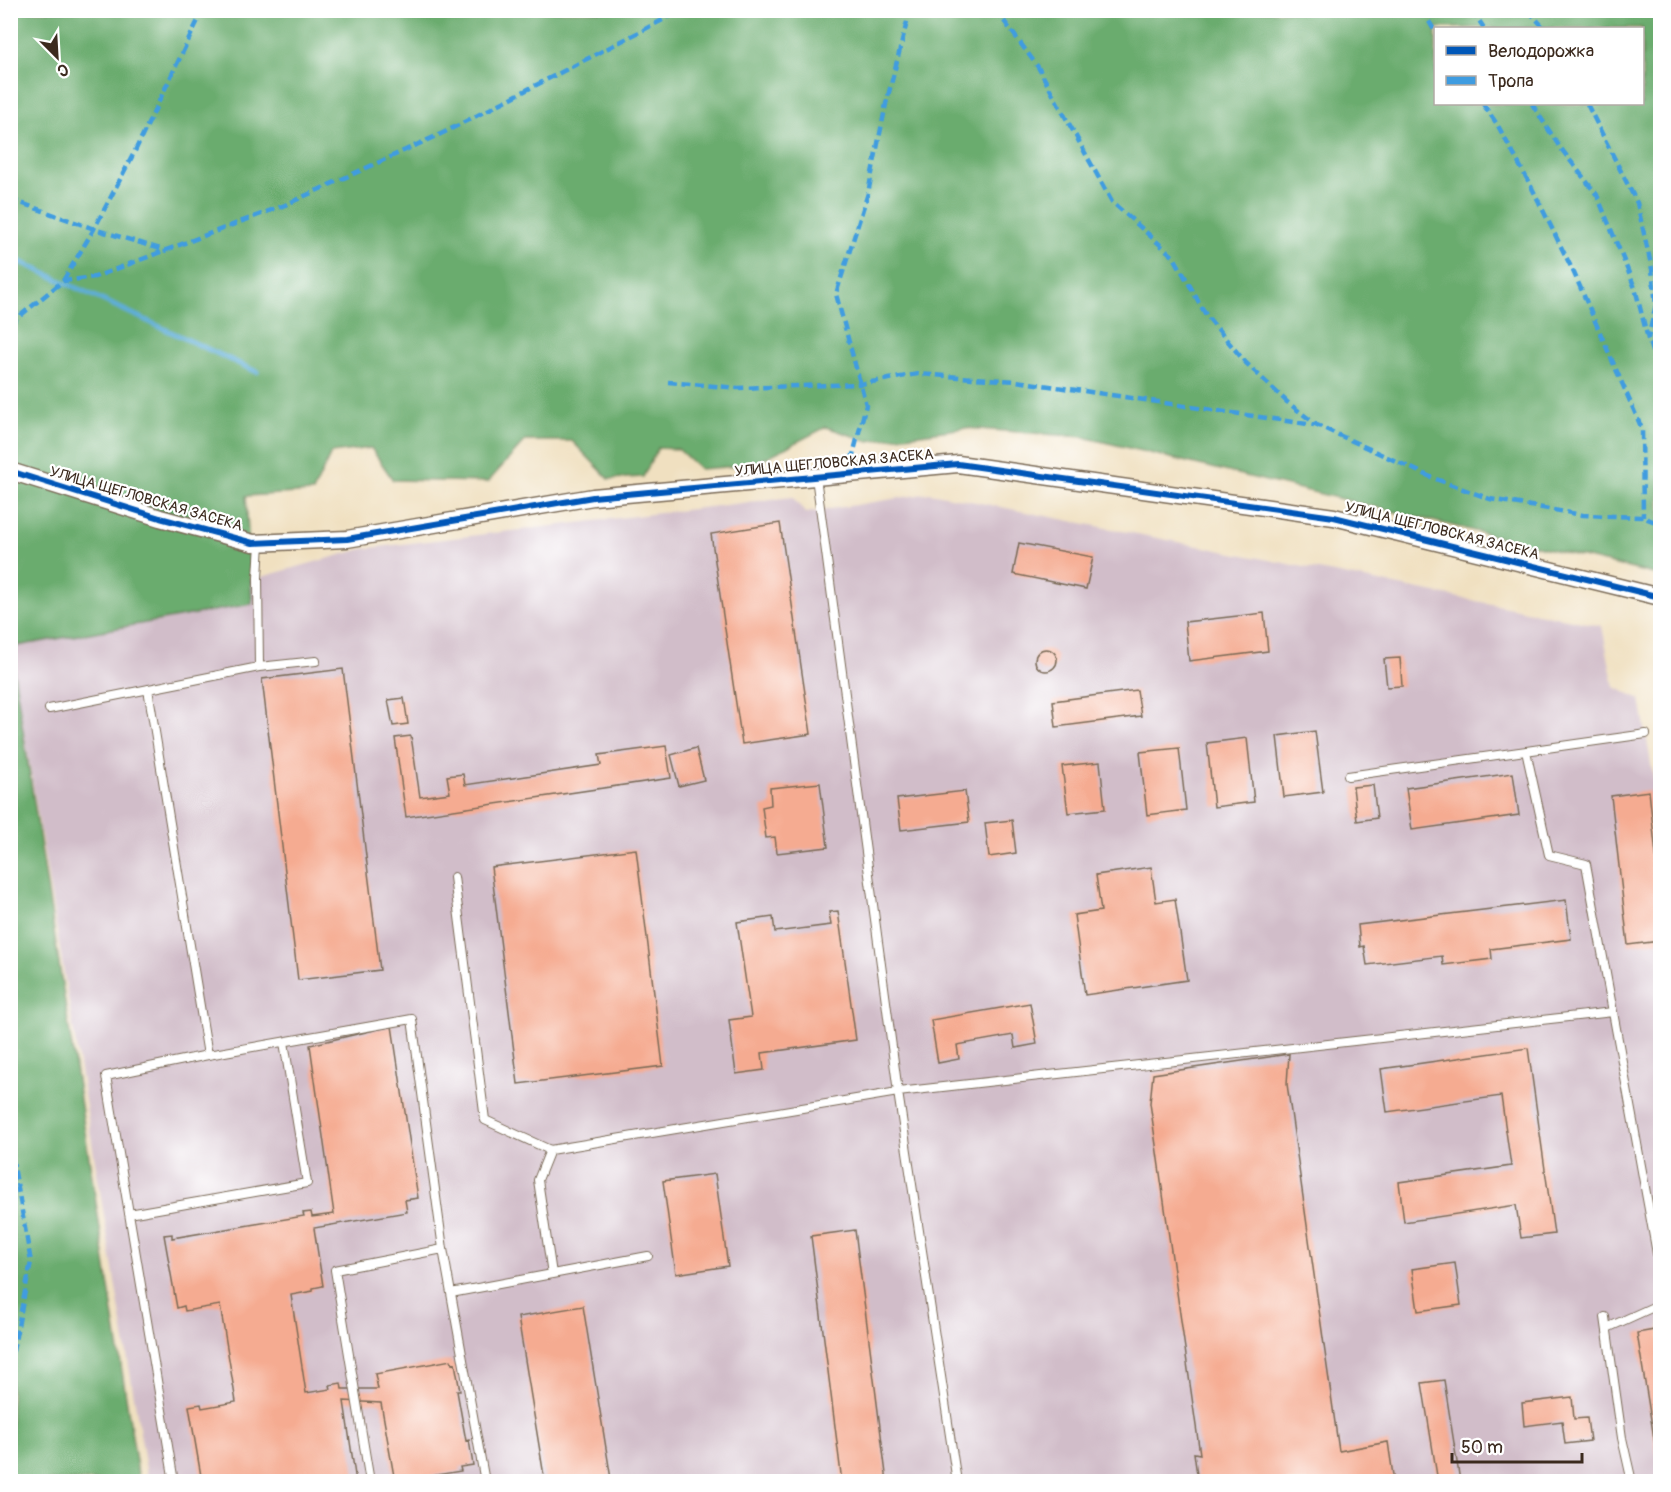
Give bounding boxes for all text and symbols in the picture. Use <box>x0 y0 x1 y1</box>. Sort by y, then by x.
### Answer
north arrow <box>27 27 87 87</box>
legend <box>1434 27 1644 105</box>
text: Велодорожка <box>1488 40 1594 63</box>
text: С <box>54 59 71 81</box>
text: Тропа <box>1488 70 1534 93</box>
street label: УЛИЦА ЩЕГЛОВСКАЯ ЗАСЕКА <box>734 445 935 481</box>
street label: УЛИЦА ЩЕГЛОВСКАЯ ЗАСЕКА <box>47 462 245 536</box>
street label: УЛИЦА ЩЕГЛОВСКАЯ ЗАСЕКА <box>1343 498 1541 564</box>
scale bar <box>1452 1426 1582 1464</box>
text: 50 m <box>1461 1436 1503 1459</box>

